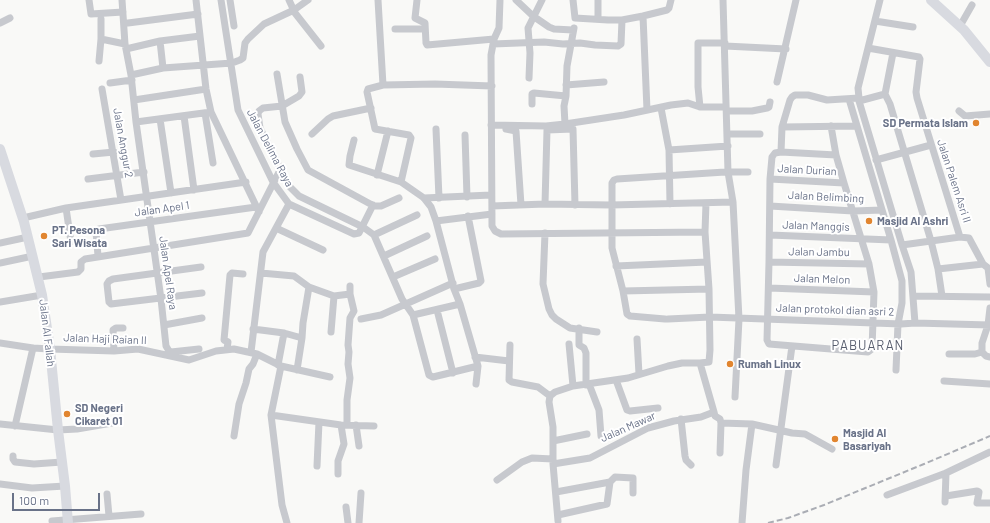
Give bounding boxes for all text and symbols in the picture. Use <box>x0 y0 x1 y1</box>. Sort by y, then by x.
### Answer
street label: Jalan Anggur 2 <box>110 107 136 179</box>
street label: Jalan Delima Raya <box>244 107 296 189</box>
place label: SD Permata Islam <box>883 116 968 130</box>
marker: SD Permata Islam <box>971 118 981 128</box>
street label: Jalan Palem Asri II <box>934 138 974 224</box>
street label: Jalan Durian <box>777 162 837 178</box>
street label: Jalan Belimbing <box>788 188 864 206</box>
street label: Jalan Apel 1 <box>134 199 190 219</box>
place label: Masjid Al Ashri <box>877 214 948 228</box>
marker: Masjid Al Ashri <box>864 216 874 226</box>
street label: Jalan Manggis <box>782 218 850 234</box>
place label: PT. Pesona Sari Wisata <box>52 223 107 249</box>
marker: PT. Pesona Sari Wisata <box>39 231 49 241</box>
street label: Jalan Apel Raya <box>156 235 180 311</box>
street label: Jalan Jambu <box>788 245 850 259</box>
street label: Jalan Melon <box>794 271 850 287</box>
street label: Jalan Al Fallah <box>36 299 58 367</box>
street label: Jalan protokol dian asri 2 <box>776 301 894 319</box>
street label: Jalan Haji Raian II <box>63 331 147 347</box>
district label: PABUARAN <box>832 338 904 354</box>
place label: Rumah Linux <box>738 357 801 371</box>
marker: Rumah Linux <box>725 359 735 369</box>
place label: SD Negeri Cikaret 01 <box>75 401 123 427</box>
marker: SD Negeri Cikaret 01 <box>62 409 72 419</box>
street label: Jalan Mawar <box>598 409 658 445</box>
place label: Masjid Al Basariyah <box>843 426 891 452</box>
marker: Masjid Al Basariyah <box>830 434 840 444</box>
scale bar <box>14 485 102 511</box>
text: 100 m <box>19 493 49 507</box>

